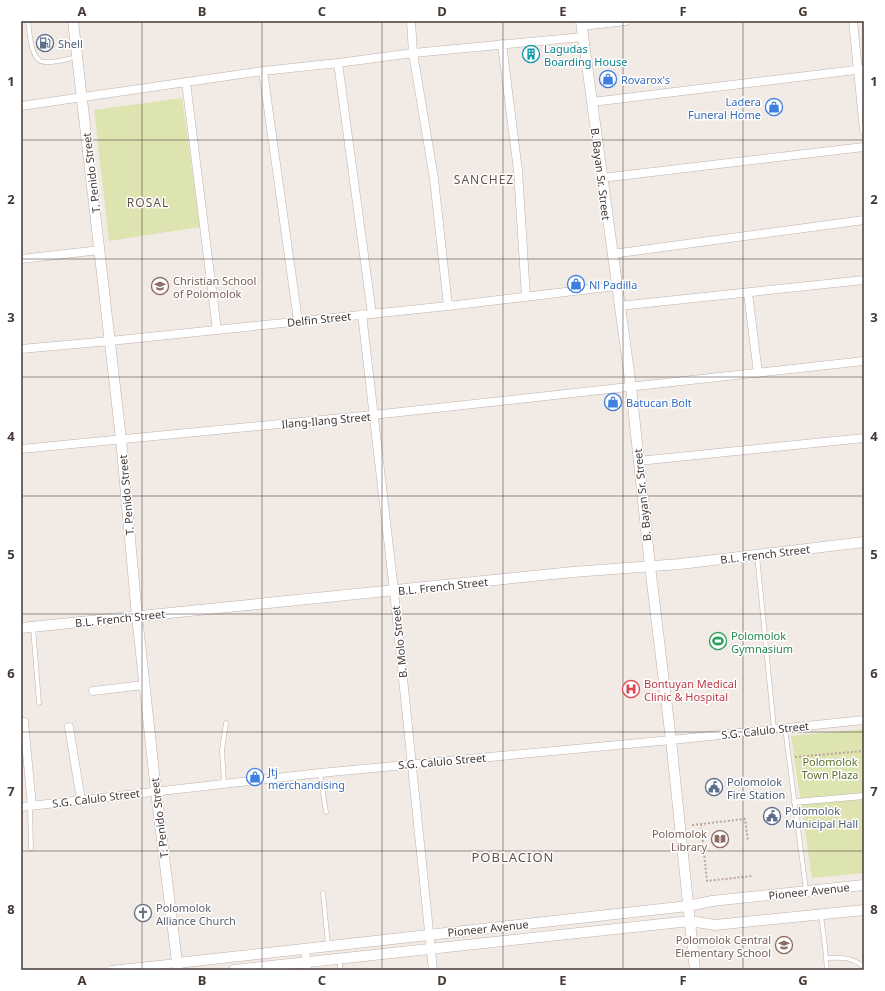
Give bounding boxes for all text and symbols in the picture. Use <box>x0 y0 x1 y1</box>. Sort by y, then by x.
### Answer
text: A <box>78 2 87 20</box>
text: B <box>198 2 206 20</box>
text: C <box>318 2 326 20</box>
text: D <box>437 2 447 20</box>
text: E <box>559 2 567 20</box>
text: F <box>679 2 687 20</box>
text: G <box>798 2 808 20</box>
fuel station icon: Shell <box>35 33 55 53</box>
place label: Shell <box>58 36 83 51</box>
place label: Lagudas Boarding House <box>544 41 627 69</box>
building icon: Lagudas Boarding House <box>521 44 541 64</box>
shop icon: Rovarox's <box>598 69 618 89</box>
text: 1 <box>7 72 15 90</box>
place label: Rovarox's <box>621 72 670 87</box>
text: 1 <box>870 72 878 90</box>
place label: Ladera Funeral Home <box>688 94 761 122</box>
shop icon: Ladera Funeral Home <box>764 97 784 117</box>
street label: B. Bayan Sr. Street <box>588 127 614 221</box>
street label: T. Penido Street <box>79 132 103 214</box>
district label: SANCHEZ <box>454 171 514 188</box>
text: 2 <box>7 190 15 208</box>
text: 2 <box>870 190 878 208</box>
district label: ROSAL <box>127 194 169 211</box>
place label: Christian School of Polomolok <box>173 273 256 301</box>
shop icon: Nl Padilla <box>566 274 586 294</box>
school or university icon: Christian School of Polomolok <box>150 276 170 296</box>
place label: Nl Padilla <box>589 277 637 292</box>
text: 3 <box>7 308 15 326</box>
street label: Delfin Street <box>286 308 352 330</box>
text: 3 <box>870 308 878 326</box>
shop icon: Batucan Bolt <box>603 392 623 412</box>
place label: Batucan Bolt <box>626 395 692 410</box>
street label: Ilang-Ilang Street <box>281 409 371 431</box>
text: 4 <box>7 427 15 445</box>
text: 4 <box>870 427 878 445</box>
street label: B. Bayan Sr. Street <box>630 448 654 542</box>
street label: T. Penido Street <box>115 454 137 536</box>
street label: B.L. French Street <box>719 541 811 567</box>
text: 5 <box>7 545 15 563</box>
text: 5 <box>870 545 878 563</box>
street label: B.L. French Street <box>397 574 489 598</box>
street label: B. Molo Street <box>388 605 410 679</box>
street label: B.L. French Street <box>74 606 166 630</box>
place label: Polomolok Gymnasium <box>731 628 793 656</box>
sports icon: Polomolok Gymnasium <box>708 631 728 651</box>
text: 6 <box>7 664 15 682</box>
text: 6 <box>870 664 878 682</box>
place label: Bontuyan Medical Clinic & Hospital <box>644 676 737 704</box>
hospital icon: Bontuyan Medical Clinic & Hospital <box>621 679 641 699</box>
street label: S.G. Calulo Street <box>720 718 810 742</box>
street label: S.G. Calulo Street <box>397 750 487 772</box>
park label: Polomolok Town Plaza <box>801 754 859 782</box>
place label: Jtj merchandising <box>267 764 345 792</box>
shop icon: Jtj merchandising <box>245 767 265 787</box>
place label: Polomolok Fire Station <box>727 774 785 802</box>
street label: T. Penido Street <box>147 777 171 859</box>
public building icon: Polomolok Fire Station <box>704 777 724 797</box>
text: 7 <box>7 782 15 800</box>
text: 7 <box>870 782 878 800</box>
street label: S.G. Calulo Street <box>51 785 141 811</box>
place label: Polomolok Municipal Hall <box>785 803 858 831</box>
public building icon: Polomolok Municipal Hall <box>762 806 782 826</box>
place label: Polomolok Library <box>652 826 707 854</box>
library icon: Polomolok Library <box>710 829 730 849</box>
district label: POBLACION <box>472 848 554 866</box>
street label: Pioneer Avenue <box>768 879 850 903</box>
text: 8 <box>7 900 15 918</box>
place label: Polomolok Alliance Church <box>156 900 236 928</box>
text: 8 <box>870 900 878 918</box>
church icon: Polomolok Alliance Church <box>133 903 153 923</box>
street label: Pioneer Avenue <box>447 916 529 940</box>
place label: Polomolok Central Elementary School <box>675 932 771 960</box>
school or university icon: Polomolok Central Elementary School <box>774 935 794 955</box>
text: A <box>78 971 87 989</box>
text: B <box>198 971 206 989</box>
text: C <box>318 971 326 989</box>
text: D <box>437 971 447 989</box>
text: E <box>559 971 567 989</box>
text: F <box>679 971 687 989</box>
text: G <box>798 971 808 989</box>

